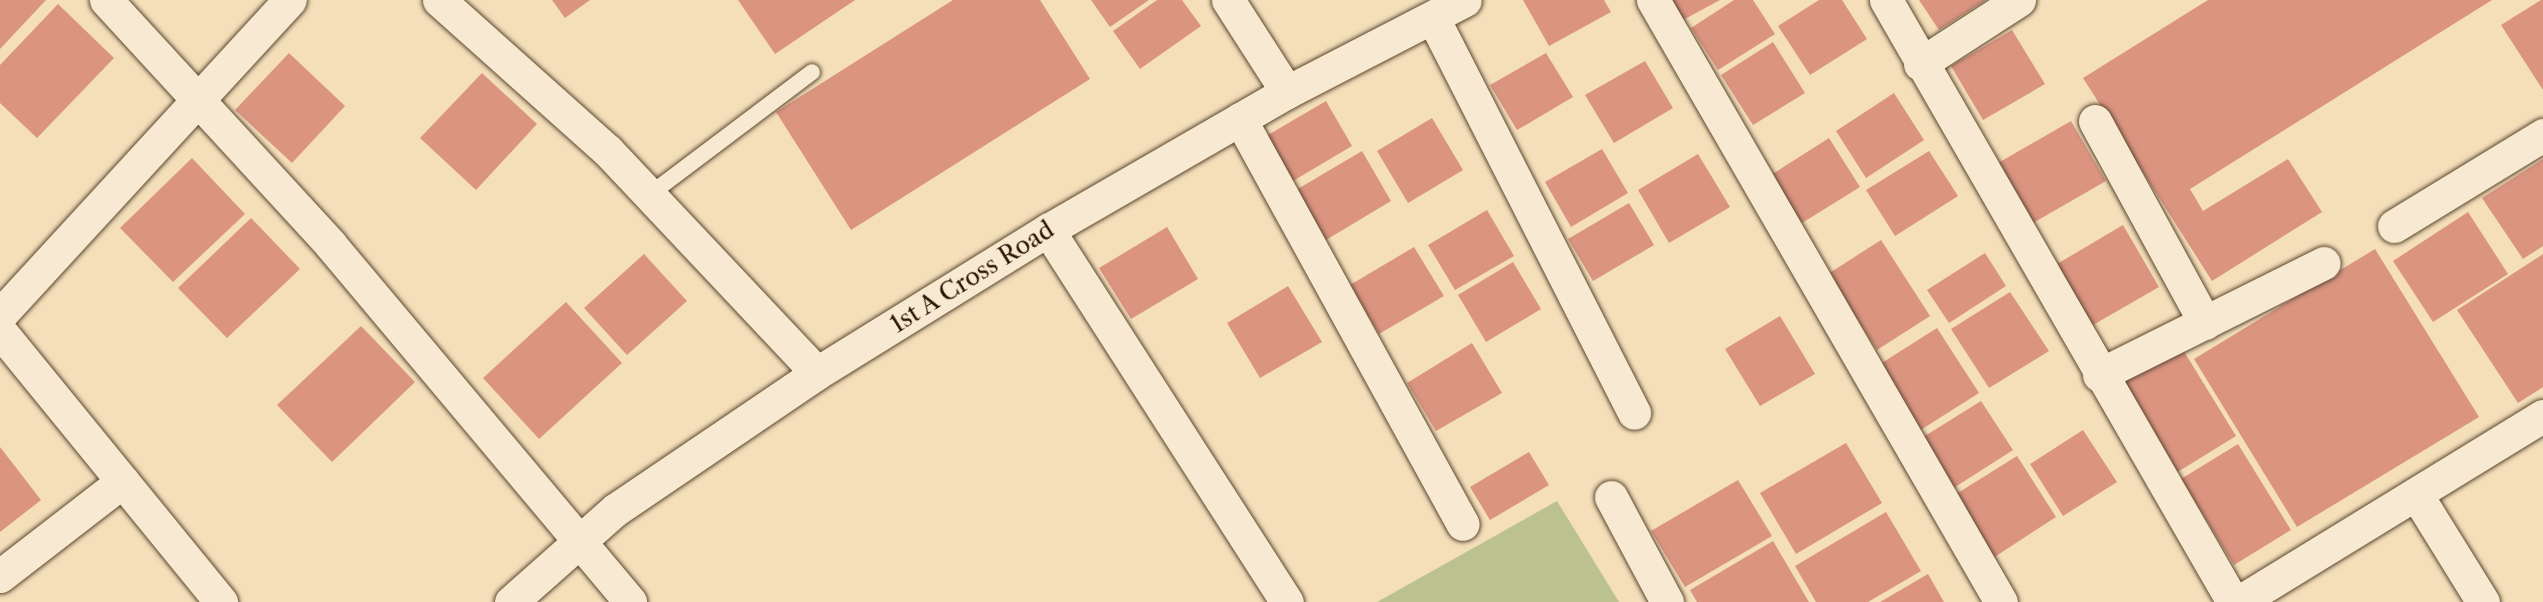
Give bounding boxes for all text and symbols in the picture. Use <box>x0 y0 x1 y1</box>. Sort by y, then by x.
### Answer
street label: 1st A Cross Road <box>884 215 1060 339</box>

